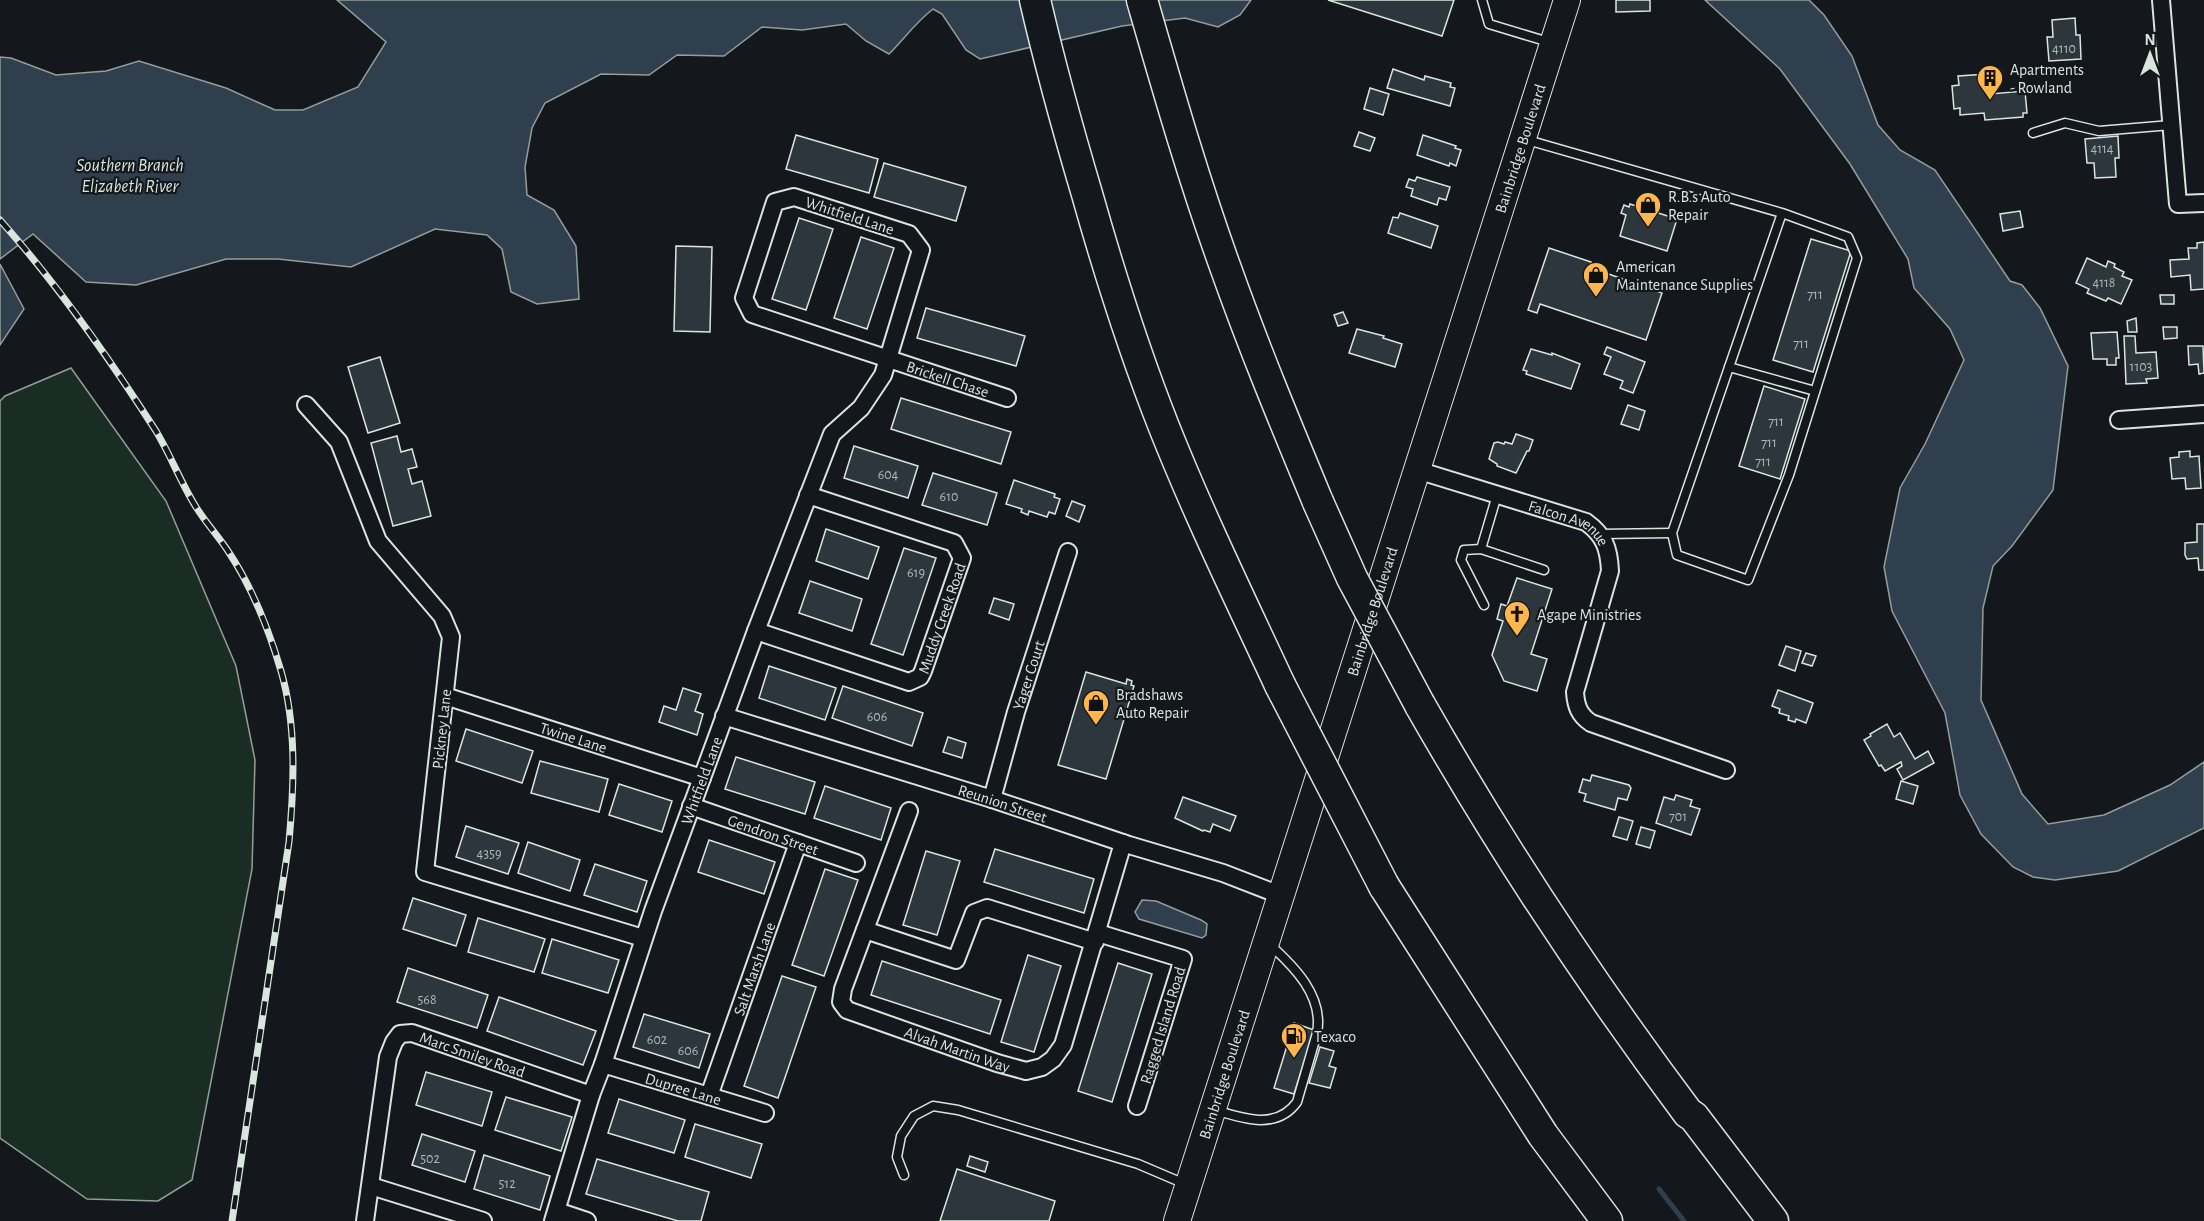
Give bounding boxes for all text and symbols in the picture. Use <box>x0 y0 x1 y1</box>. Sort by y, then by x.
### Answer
north arrow <box>2120 24 2180 84</box>
text: N <box>2144 32 2156 48</box>
house number: 4110 <box>2052 42 2076 56</box>
place label: Apartments - Rowland <box>2010 62 2084 96</box>
building icon: Apartments - Rowland <box>1975 63 2005 101</box>
street label: Bainbridge Boulevard <box>1492 82 1549 215</box>
house number: 4114 <box>2090 142 2114 156</box>
water label: Southern Branch Elizabeth River <box>76 157 184 196</box>
place label: R.B.s Auto Repair <box>1668 189 1731 223</box>
shop icon: R.B.s Auto Repair <box>1633 190 1663 228</box>
street label: Whitfield Lane <box>803 194 896 238</box>
place label: American Maintenance Supplies <box>1616 259 1753 293</box>
shop icon: American Maintenance Supplies <box>1581 260 1611 298</box>
house number: 4118 <box>2092 276 2116 290</box>
house number: 711 <box>1807 288 1823 302</box>
house number: 711 <box>1793 337 1809 351</box>
street label: Brickell Chase <box>904 358 991 401</box>
house number: 1103 <box>2130 360 2153 374</box>
house number: 711 <box>1768 415 1784 429</box>
house number: 711 <box>1761 436 1777 450</box>
house number: 711 <box>1755 455 1771 469</box>
house number: 604 <box>878 468 899 482</box>
house number: 610 <box>940 490 958 504</box>
street label: Falcon Avenue <box>1527 498 1611 549</box>
street label: Bainbridge Boulevard <box>1345 545 1401 678</box>
street label: Muddy Creek Road <box>916 561 969 676</box>
house number: 619 <box>907 566 925 580</box>
church icon: Agape Ministries <box>1502 599 1532 637</box>
place label: Agape Ministries <box>1537 607 1641 623</box>
street label: Yager Court <box>1010 639 1048 712</box>
place label: Bradshaws Auto Repair <box>1116 687 1190 721</box>
street label: Pickney Lane <box>430 688 455 770</box>
shop icon: Bradshaws Auto Repair <box>1081 688 1111 726</box>
house number: 606 <box>867 710 887 724</box>
street label: Twine Lane <box>538 720 609 756</box>
street label: Whitfield Lane <box>679 735 725 827</box>
street label: Reunion Street <box>956 782 1049 826</box>
house number: 701 <box>1669 810 1687 824</box>
street label: Gendron Street <box>726 812 820 858</box>
house number: 4359 <box>477 847 501 861</box>
street label: Salt Marsh Lane <box>731 920 778 1018</box>
street label: Ragged Island Road <box>1137 965 1188 1086</box>
house number: 568 <box>417 993 437 1007</box>
street label: Bainbridge Boulevard <box>1197 1008 1253 1141</box>
fuel station icon: Texaco <box>1279 1021 1309 1059</box>
street label: Alvah Martin Way <box>902 1024 1012 1076</box>
street label: Marc Smiley Road <box>418 1029 527 1081</box>
place label: Texaco <box>1314 1029 1356 1045</box>
house number: 602 <box>647 1033 667 1047</box>
house number: 606 <box>678 1044 698 1058</box>
street label: Dupree Lane <box>643 1070 723 1108</box>
house number: 502 <box>420 1152 440 1166</box>
house number: 512 <box>498 1177 516 1191</box>

